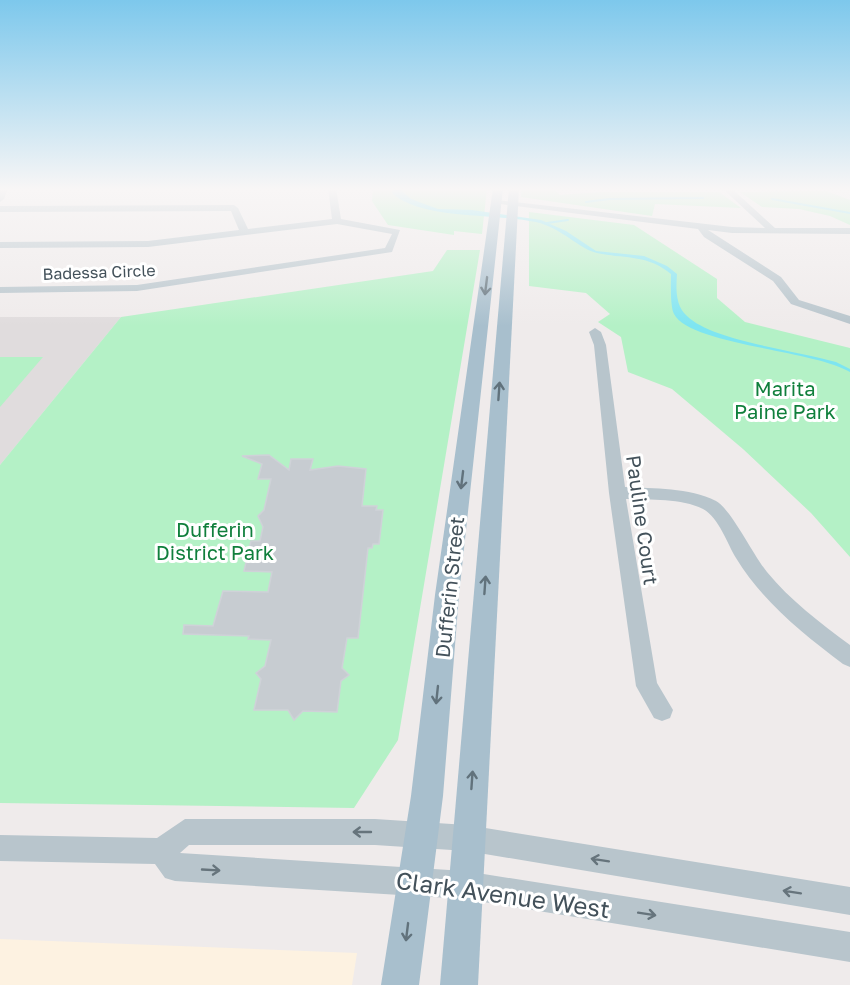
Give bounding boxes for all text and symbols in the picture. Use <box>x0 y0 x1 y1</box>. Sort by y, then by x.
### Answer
street label: Badessa Circle <box>42 260 156 284</box>
one-way arrow <box>480 276 491 296</box>
park label: Marita Paine Park <box>734 376 836 423</box>
one-way arrow <box>494 381 505 401</box>
street label: Pauline Court <box>622 454 664 586</box>
one-way arrow <box>456 469 467 489</box>
street label: Dufferin Street <box>430 515 468 659</box>
park label: Dufferin District Park <box>156 517 274 564</box>
one-way arrow <box>480 576 491 596</box>
one-way arrow <box>431 685 442 705</box>
one-way arrow <box>466 770 477 790</box>
one-way arrow <box>353 826 373 838</box>
one-way arrow <box>591 854 610 865</box>
one-way arrow <box>201 864 221 875</box>
street label: Clark Avenue West <box>394 865 612 923</box>
one-way arrow <box>783 886 803 897</box>
one-way arrow <box>636 909 656 920</box>
one-way arrow <box>401 922 412 942</box>

